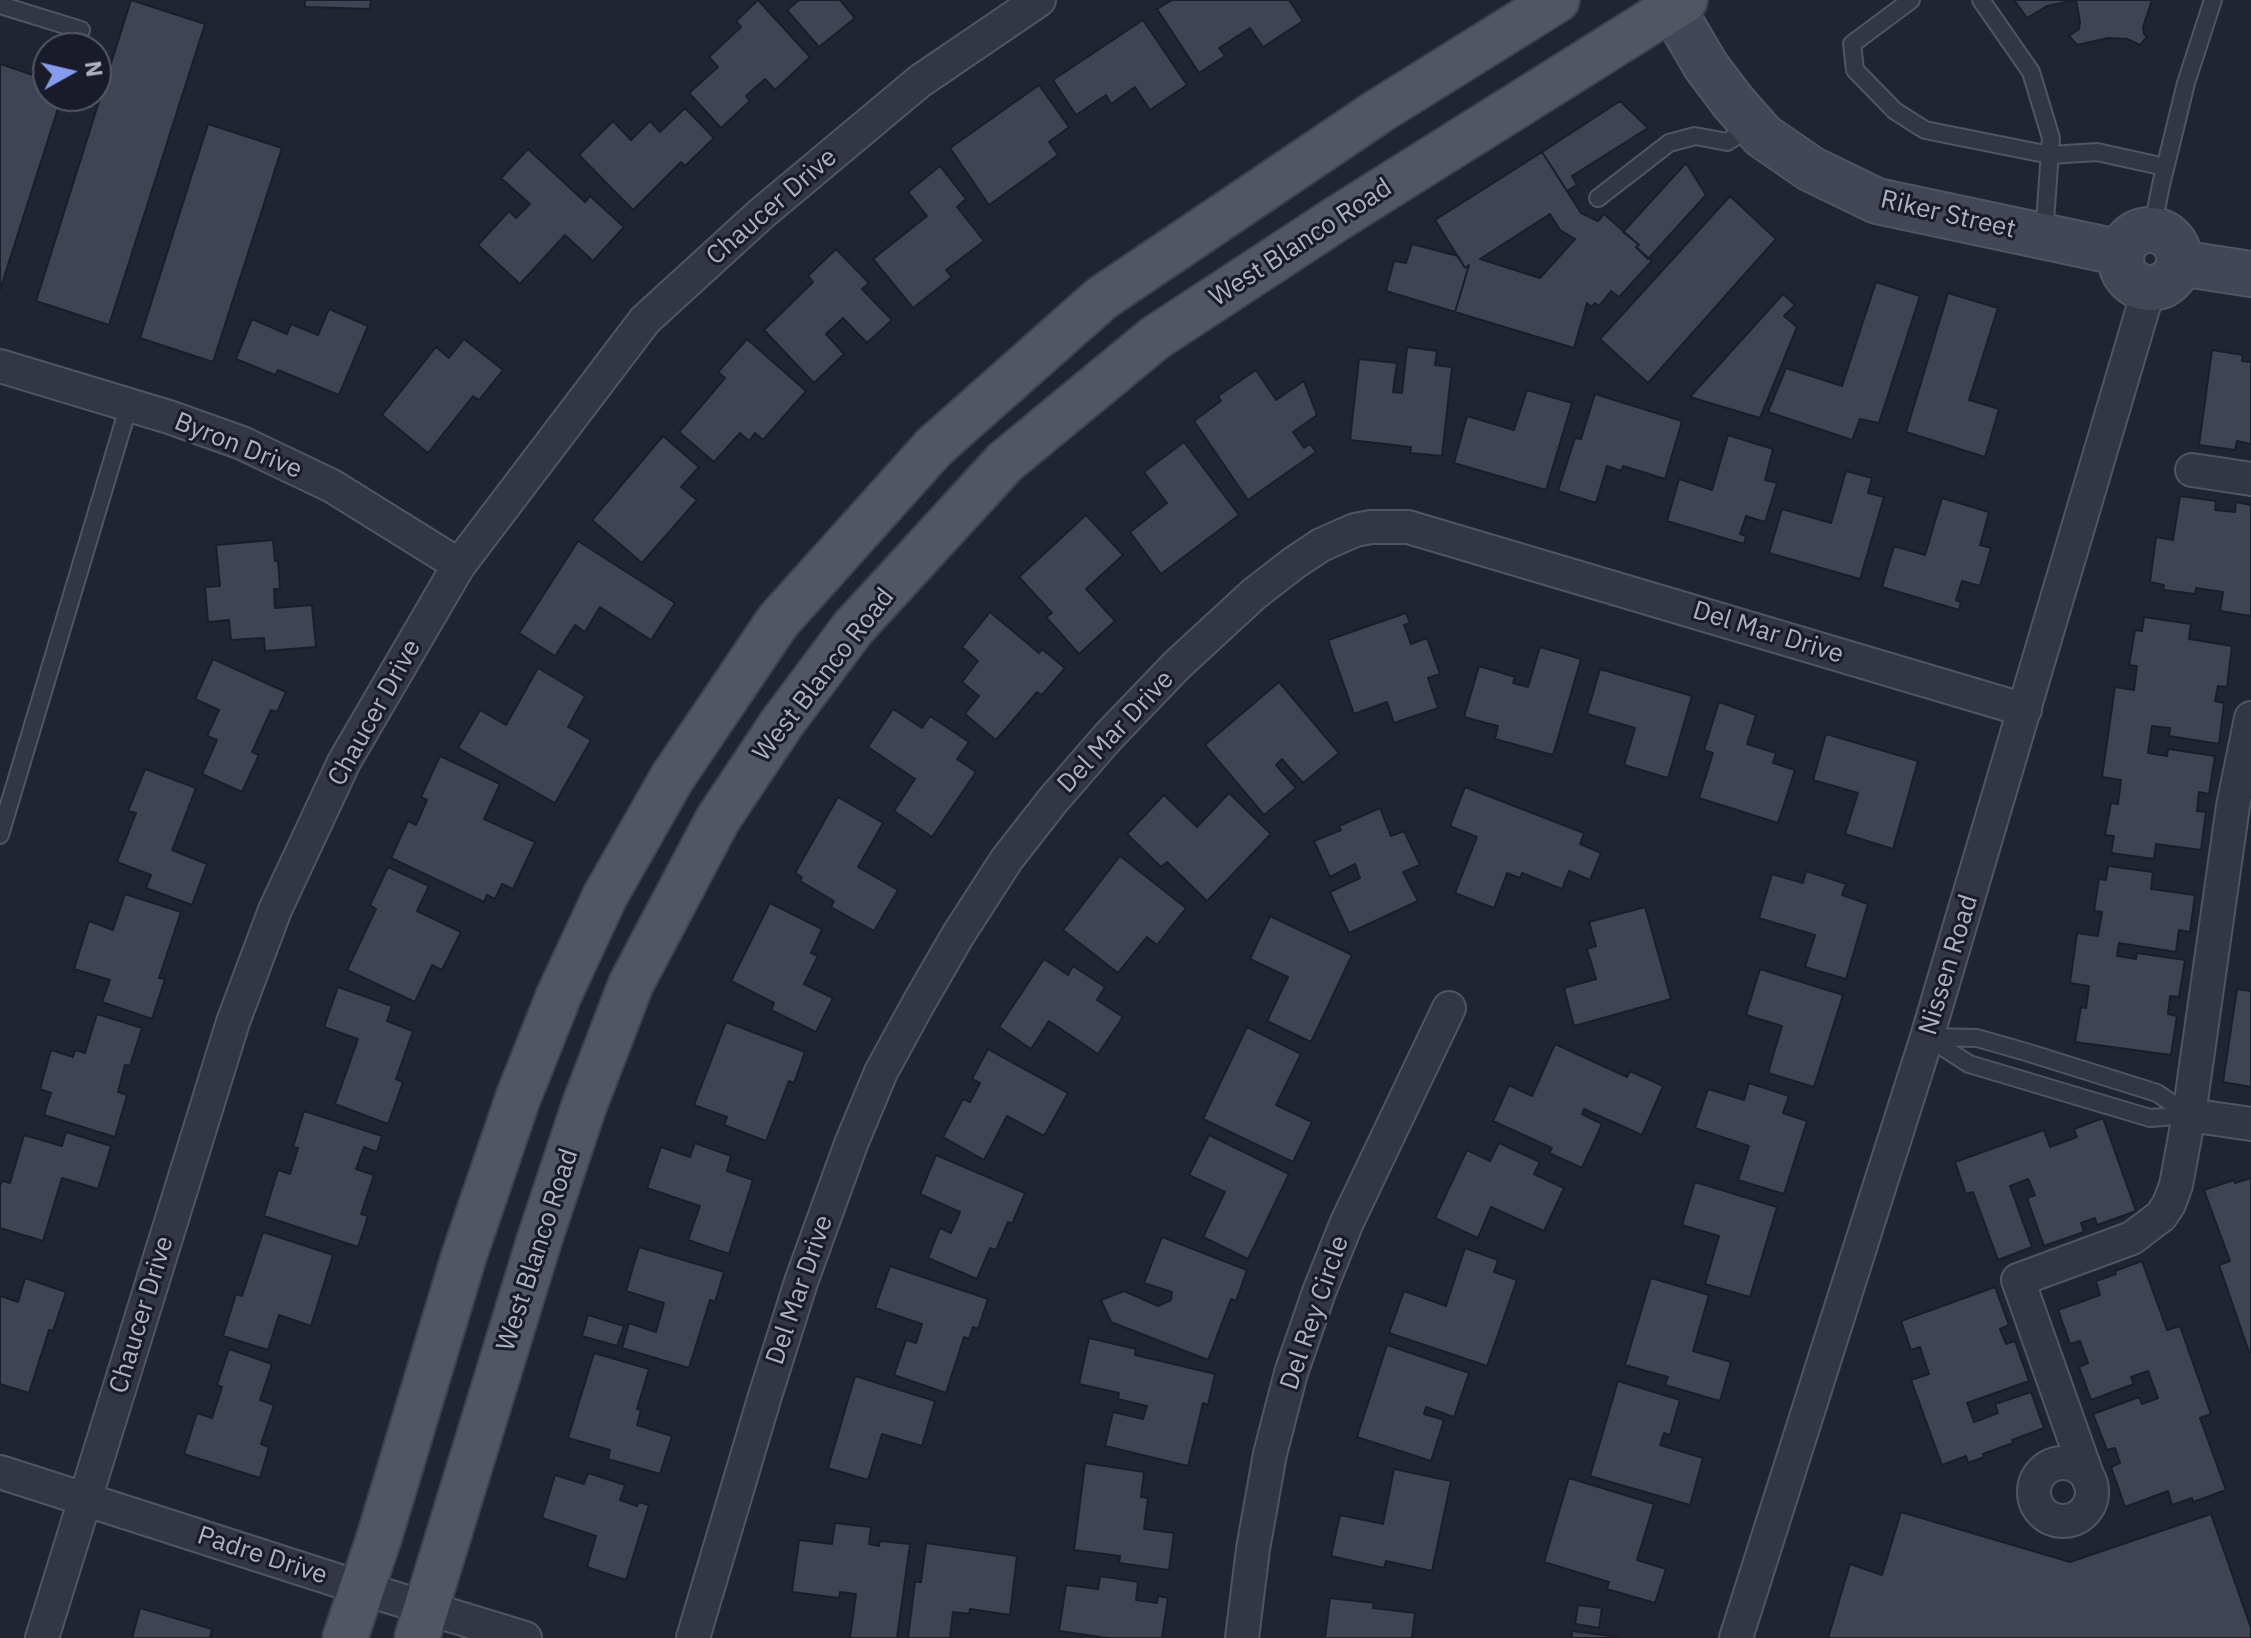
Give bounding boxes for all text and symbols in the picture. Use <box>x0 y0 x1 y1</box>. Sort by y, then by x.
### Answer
north arrow <box>32 32 112 112</box>
text: N <box>79 59 110 79</box>
street label: Chaucer Drive <box>700 142 844 272</box>
street label: West Blanco Road <box>1204 172 1398 314</box>
street label: Riker Street <box>1877 184 2019 246</box>
street label: Byron Drive <box>170 406 306 486</box>
street label: West Blanco Road <box>747 582 901 768</box>
street label: Del Mar Drive <box>1689 595 1847 671</box>
street label: Chaucer Drive <box>322 634 428 792</box>
street label: Del Mar Drive <box>1051 664 1181 800</box>
street label: Nissen Road <box>1913 891 1985 1039</box>
street label: West Blanco Road <box>491 1145 585 1355</box>
street label: Del Mar Drive <box>760 1211 840 1369</box>
street label: Del Rey Circle <box>1274 1232 1356 1394</box>
street label: Chaucer Drive <box>103 1233 181 1397</box>
street label: Padre Drive <box>193 1520 331 1592</box>

